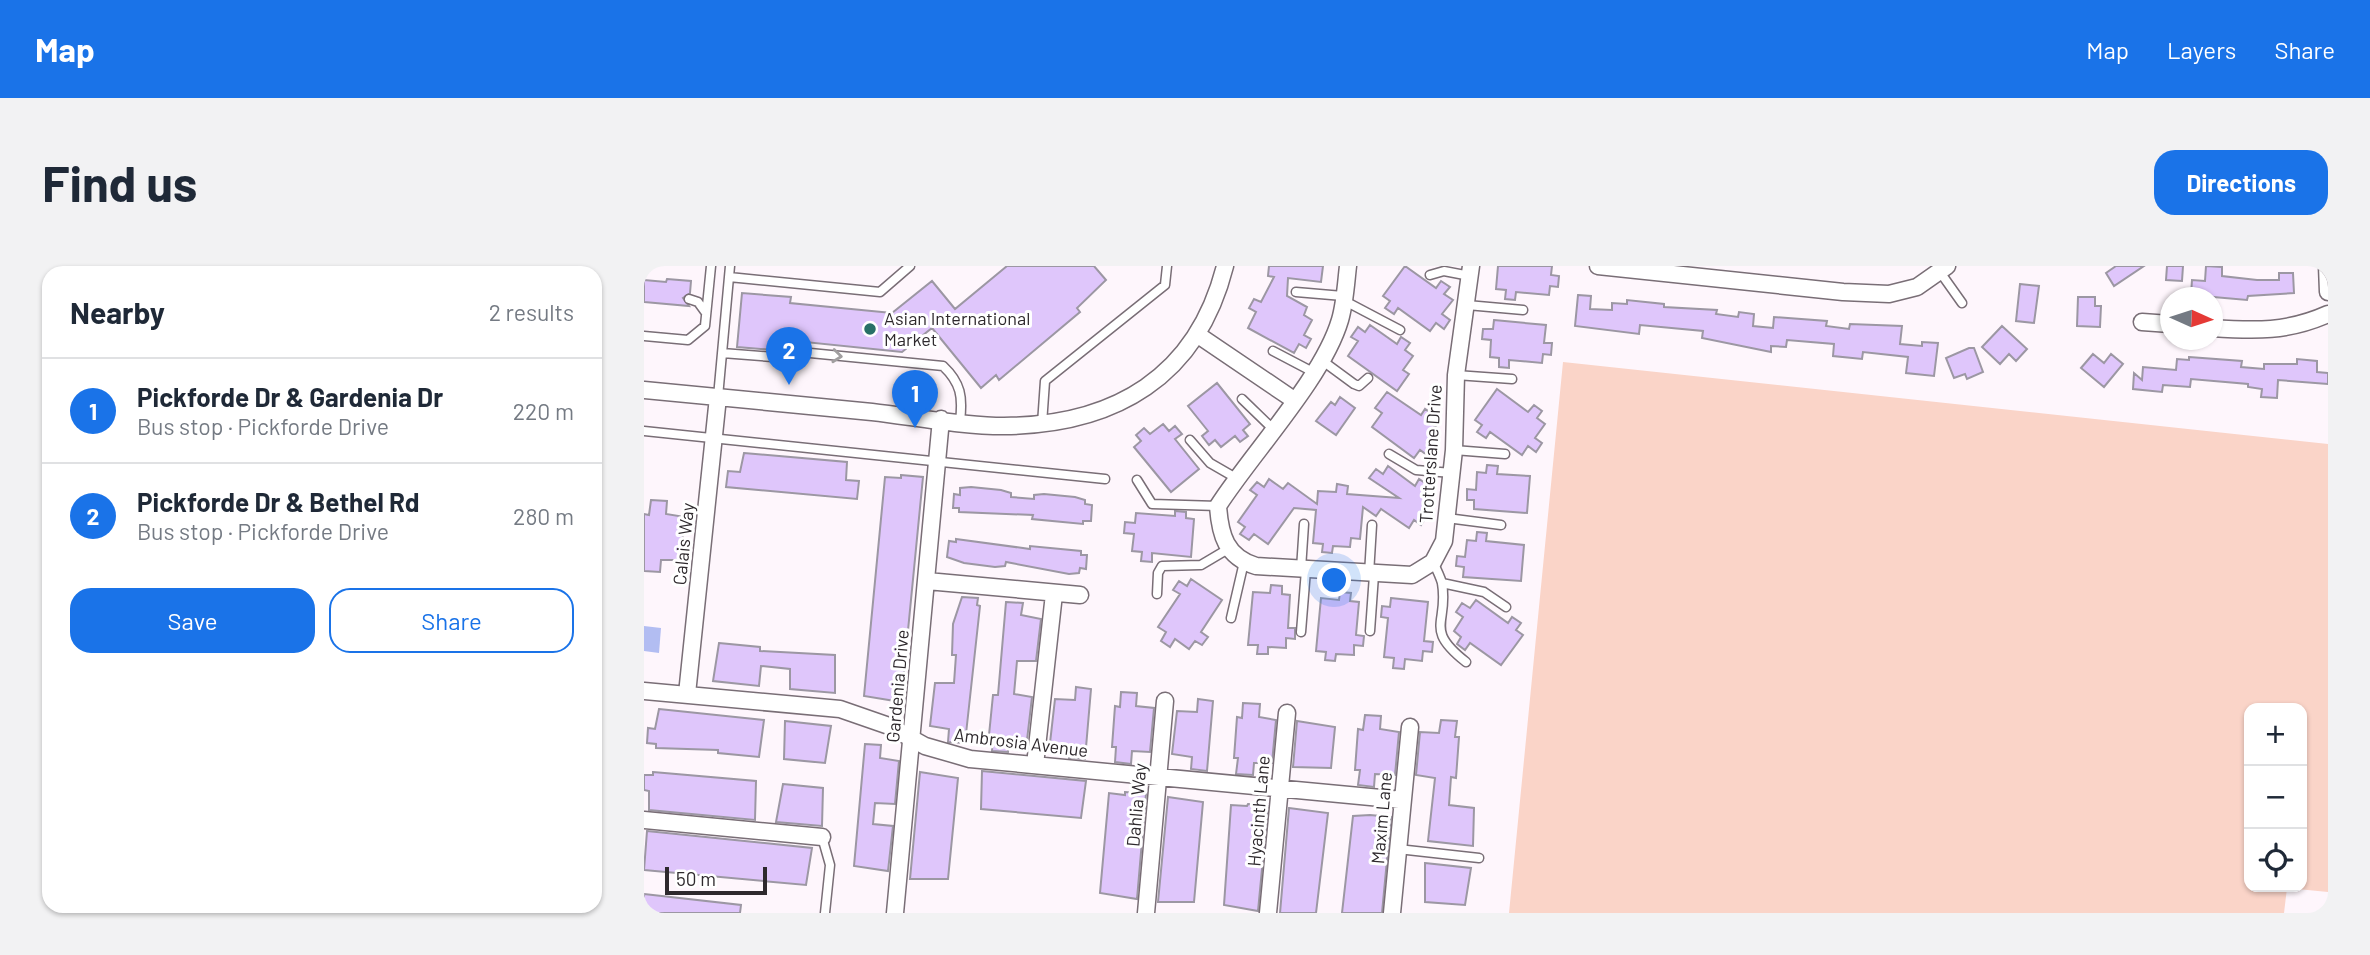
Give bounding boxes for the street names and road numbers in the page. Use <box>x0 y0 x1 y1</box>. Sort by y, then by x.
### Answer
street label: Trotterslane Drive <box>1414 384 1446 524</box>
street label: Calais Way <box>668 502 698 586</box>
street label: Gardenia Drive <box>881 629 913 743</box>
street label: Ambrosia Avenue <box>953 723 1090 761</box>
street label: Hyacinth Lane <box>1242 755 1274 867</box>
street label: Dahlia Way <box>1121 762 1151 848</box>
street label: Maxim Lane <box>1366 771 1396 865</box>

